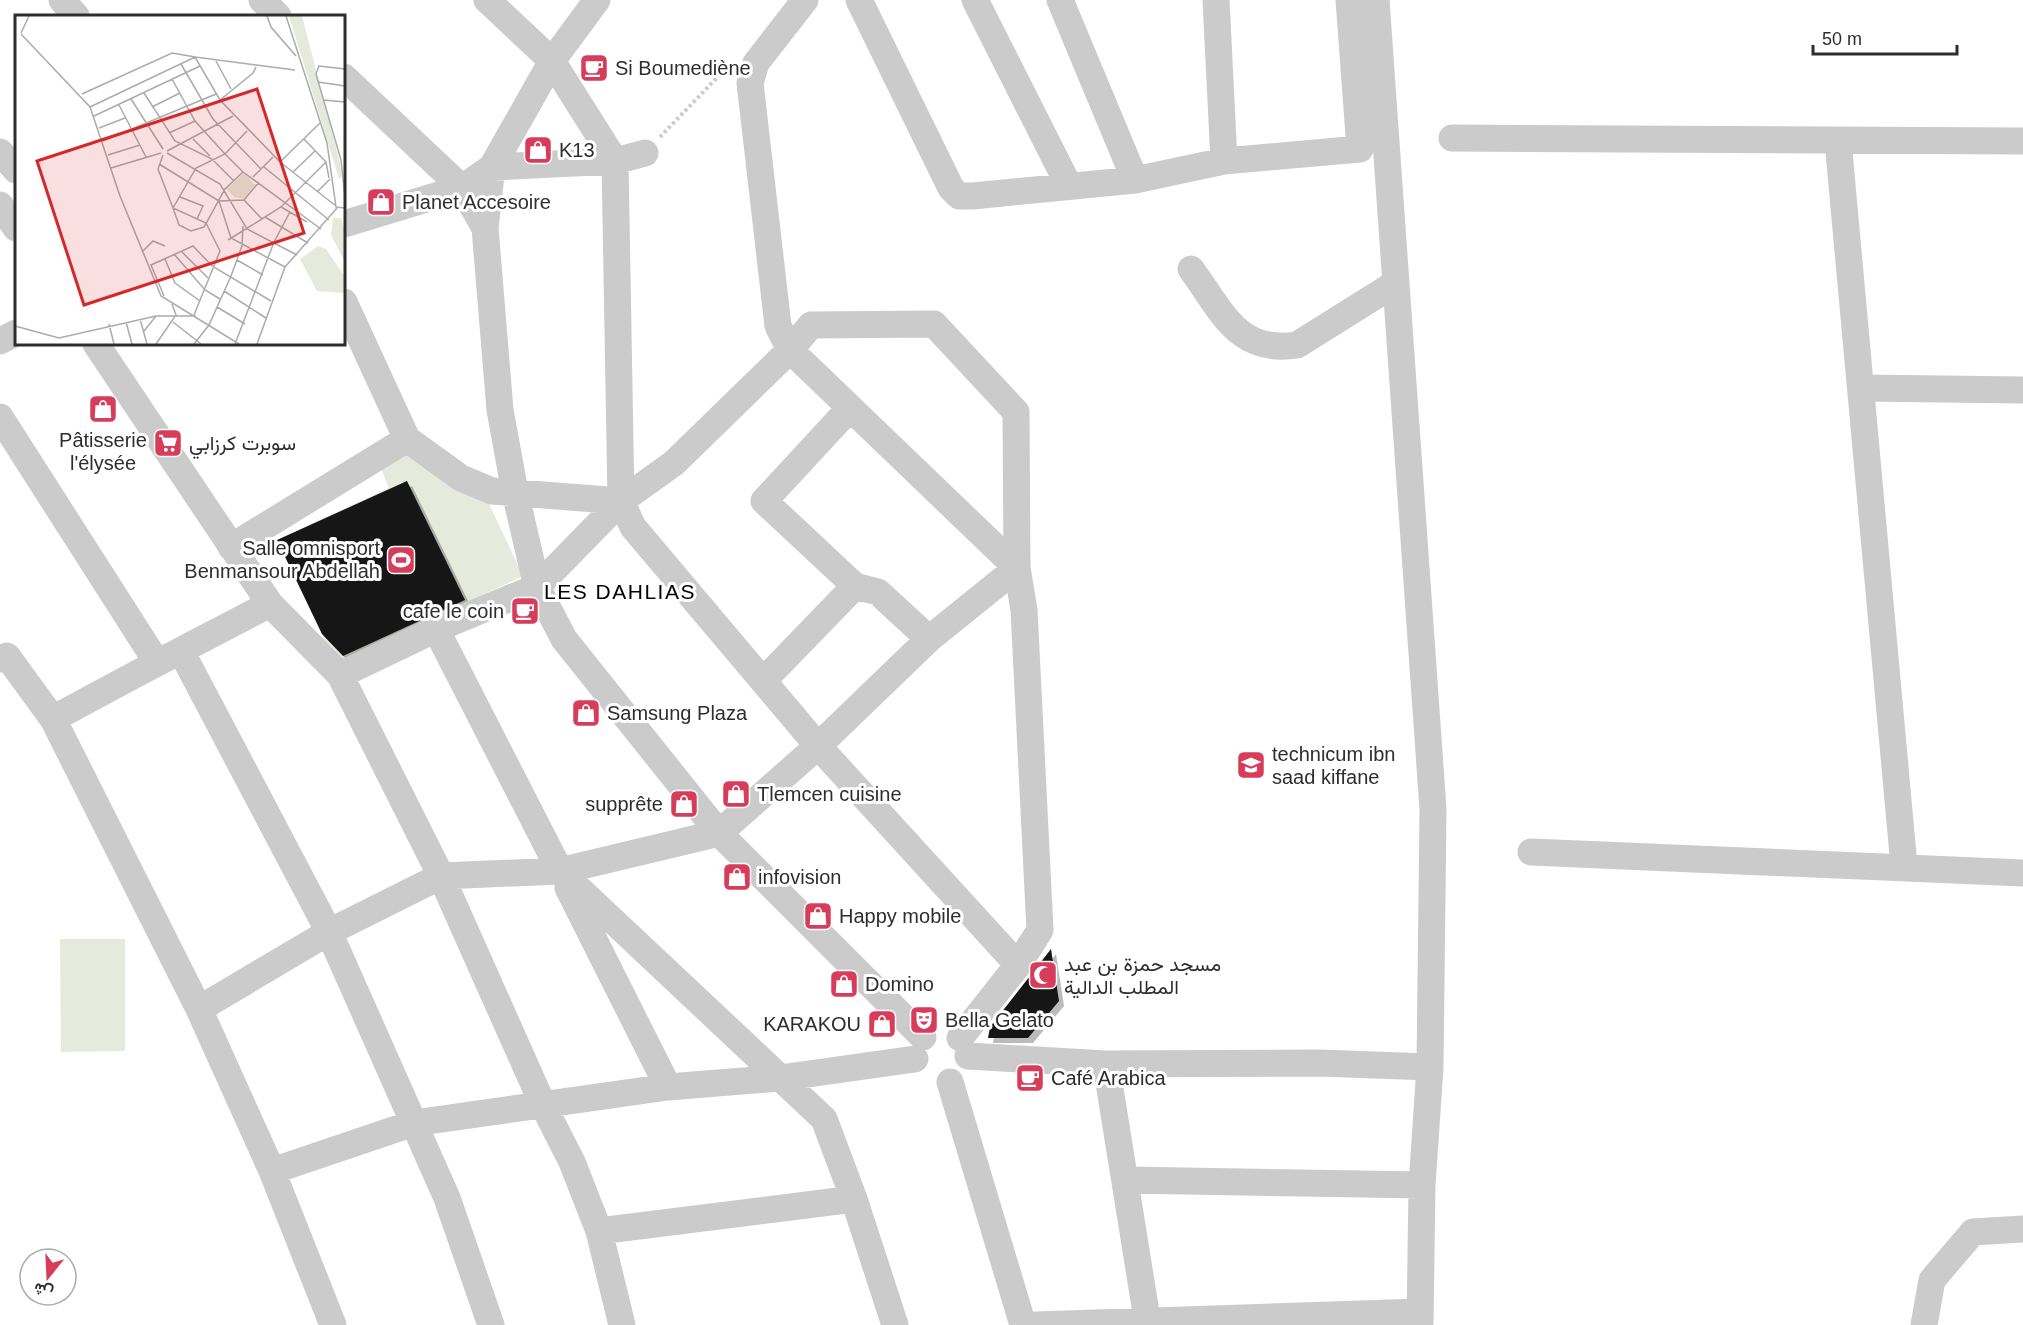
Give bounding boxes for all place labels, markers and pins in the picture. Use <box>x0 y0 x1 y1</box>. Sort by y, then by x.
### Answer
cafe icon: Si Boumediène <box>578 52 610 84</box>
place label: Si Boumediène <box>615 57 751 79</box>
shop icon: K13 <box>522 134 554 166</box>
place label: K13 <box>559 139 595 161</box>
shop icon: Planet Accesoire <box>365 186 397 218</box>
place label: Planet Accesoire <box>402 191 551 213</box>
shop icon: Pâtisserie l'élysée <box>87 393 119 425</box>
supermarket icon: سوبرت كرزابي <box>152 427 184 459</box>
place label: Pâtisserie l'élysée <box>59 429 147 474</box>
place label: سوبرت كرزابي <box>189 432 296 460</box>
place label: Salle omnisport Benmansour Abdellah <box>184 537 380 582</box>
sports icon: Salle omnisport Benmansour Abdellah <box>385 544 417 576</box>
cafe icon: cafe le coin <box>509 595 541 627</box>
place label: cafe le coin <box>403 600 504 622</box>
shop icon: Samsung Plaza <box>570 697 602 729</box>
place label: Samsung Plaza <box>607 702 748 724</box>
place label: technicum ibn saad kiffane <box>1272 743 1395 788</box>
school or university icon: technicum ibn saad kiffane <box>1235 749 1267 781</box>
shop icon: Tlemcen cuisine <box>720 778 752 810</box>
place label: Tlemcen cuisine <box>757 783 902 805</box>
shop icon: supprête <box>668 788 700 820</box>
place label: supprête <box>585 793 663 815</box>
shop icon: infovision <box>721 861 753 893</box>
place label: infovision <box>758 866 841 888</box>
shop icon: Happy mobile <box>802 900 834 932</box>
place label: Happy mobile <box>839 905 961 927</box>
place label: مسجد حمزة بن عبد المطلب الدالية <box>1064 953 1221 999</box>
mosque icon: مسجد حمزة بن عبد المطلب الدالية <box>1027 959 1059 991</box>
shop icon: Domino <box>828 968 860 1000</box>
place label: Domino <box>865 973 934 995</box>
theatre icon: Bella Gelato <box>908 1004 940 1036</box>
shop icon: KARAKOU <box>866 1008 898 1040</box>
place label: Bella Gelato <box>945 1009 1054 1031</box>
place label: KARAKOU <box>763 1013 861 1035</box>
cafe icon: Café Arabica <box>1014 1062 1046 1094</box>
place label: Café Arabica <box>1051 1067 1166 1089</box>

